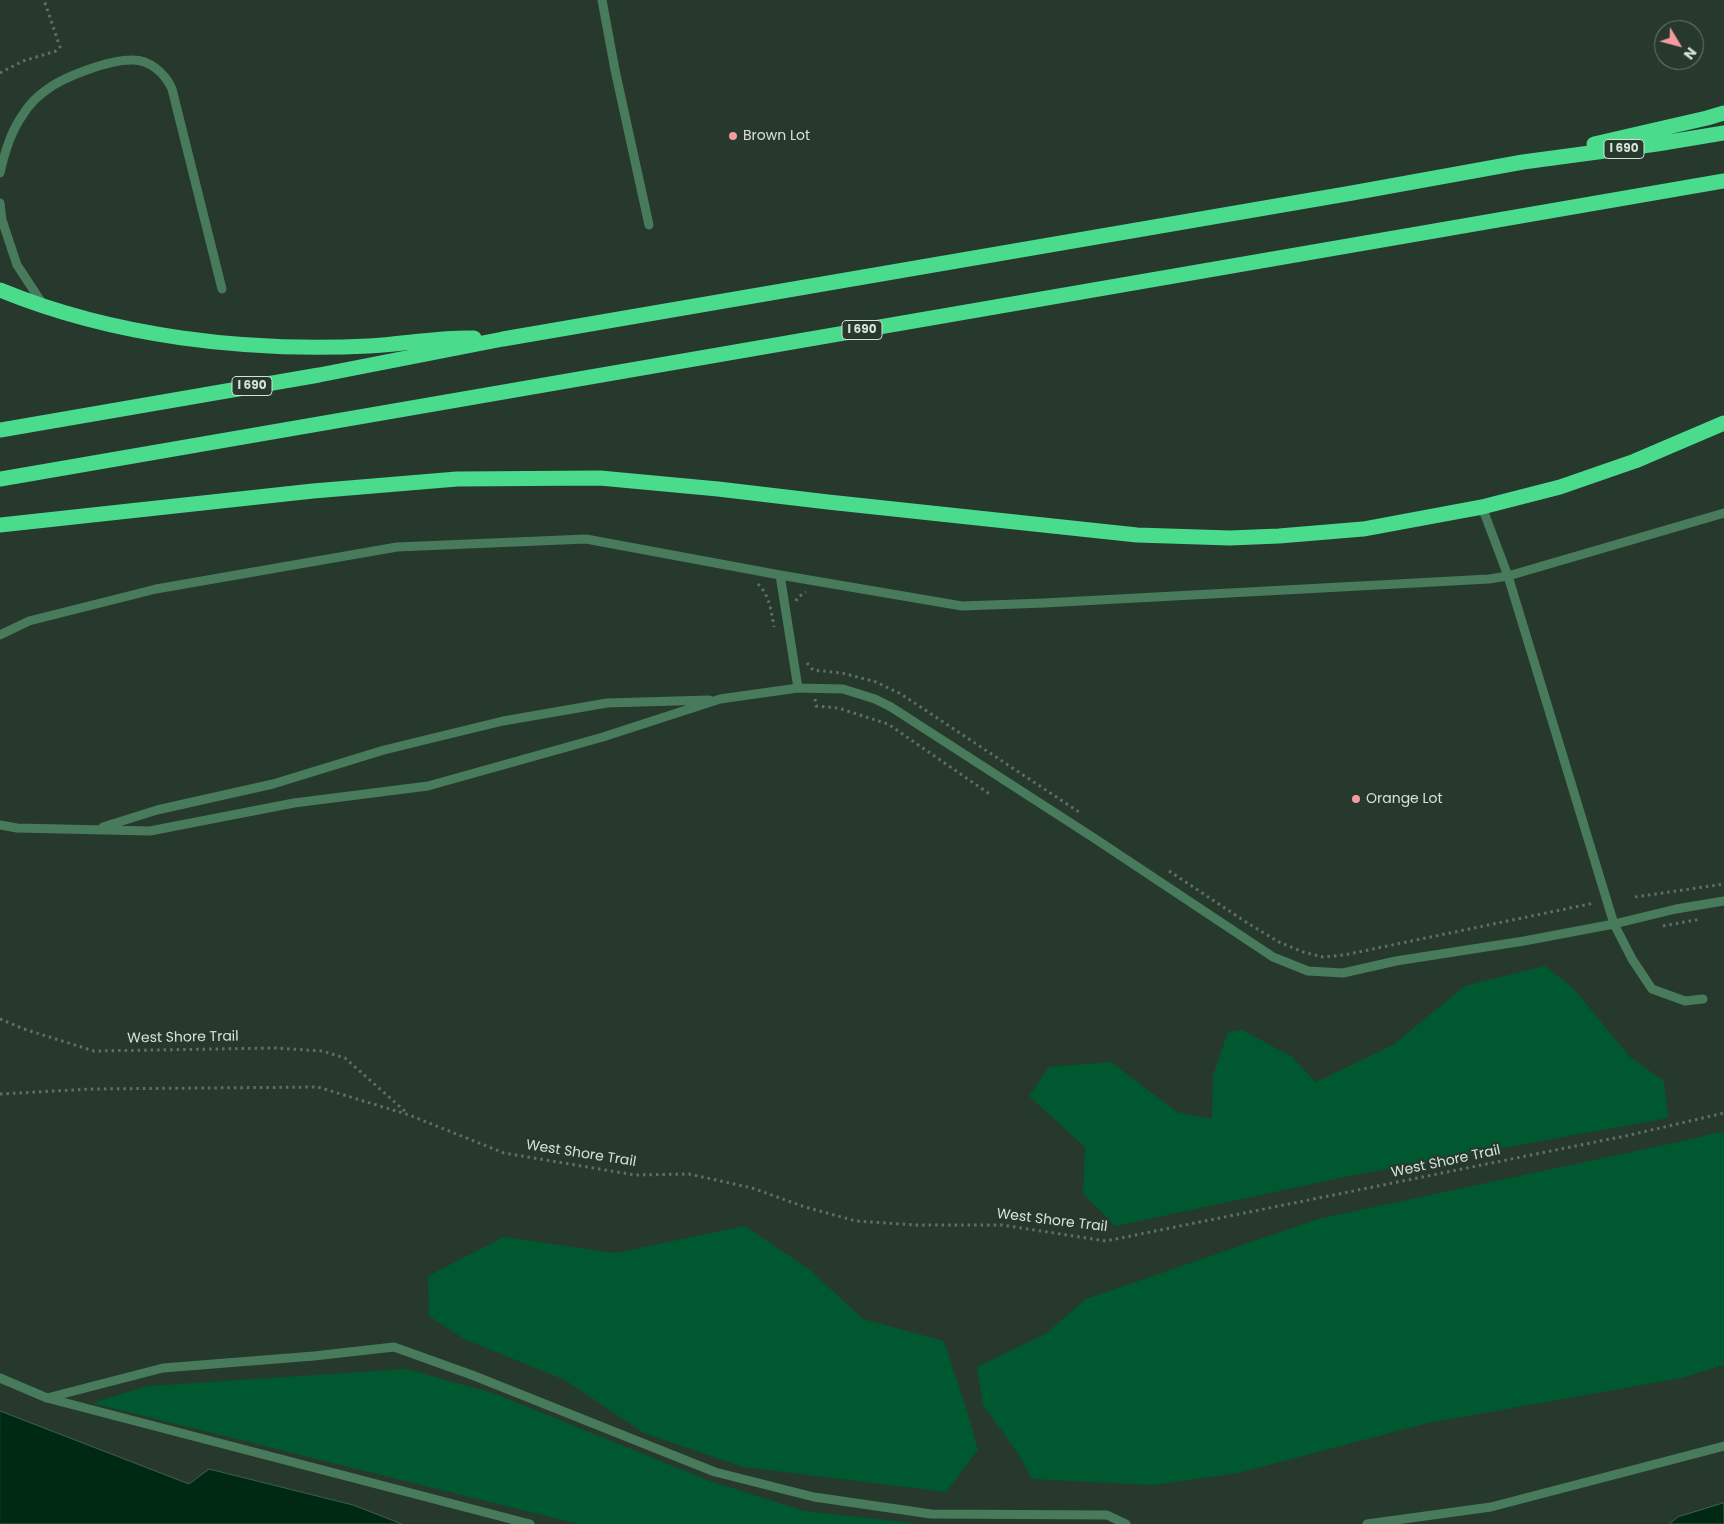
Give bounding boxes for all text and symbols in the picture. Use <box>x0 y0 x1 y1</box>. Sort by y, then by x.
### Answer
north arrow <box>1654 20 1704 70</box>
text: N <box>1679 43 1701 64</box>
place label: Brown Lot <box>743 128 810 144</box>
marker: Brown Lot <box>727 130 739 142</box>
road number: I 690 <box>1604 140 1644 158</box>
road number: I 690 <box>842 320 882 340</box>
road number: I 690 <box>232 376 272 396</box>
place label: Orange Lot <box>1366 791 1443 807</box>
marker: Orange Lot <box>1350 793 1362 805</box>
street label: West Shore Trail <box>127 1029 239 1047</box>
street label: West Shore Trail <box>525 1137 637 1171</box>
street label: West Shore Trail <box>1390 1142 1502 1182</box>
street label: West Shore Trail <box>996 1206 1108 1236</box>

